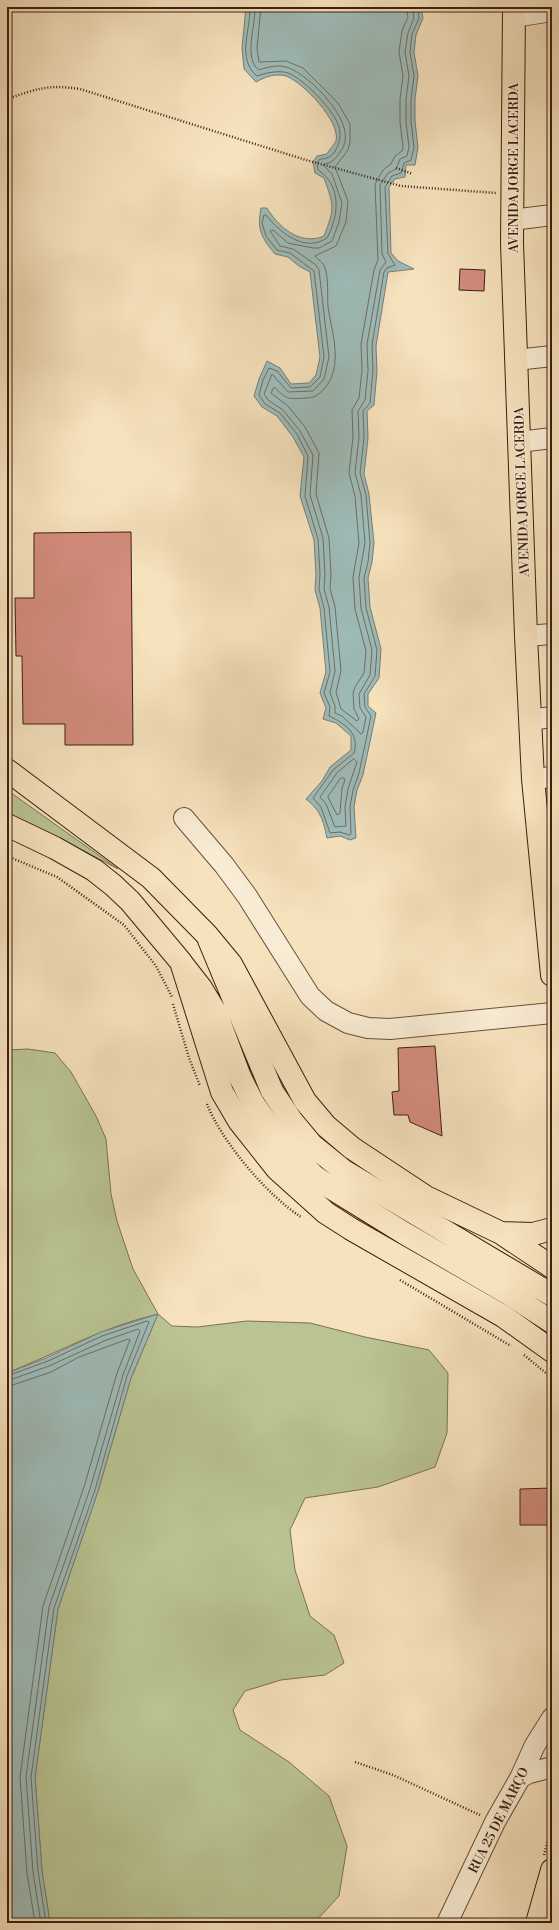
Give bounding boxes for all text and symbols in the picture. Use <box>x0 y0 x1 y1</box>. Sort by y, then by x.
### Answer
street label: AVENIDA JORGE LACERDA <box>506 82 522 254</box>
street label: AVENIDA JORGE LACERDA <box>511 406 533 578</box>
street label: RUA 25 DE MARÇO <box>465 1765 533 1876</box>

